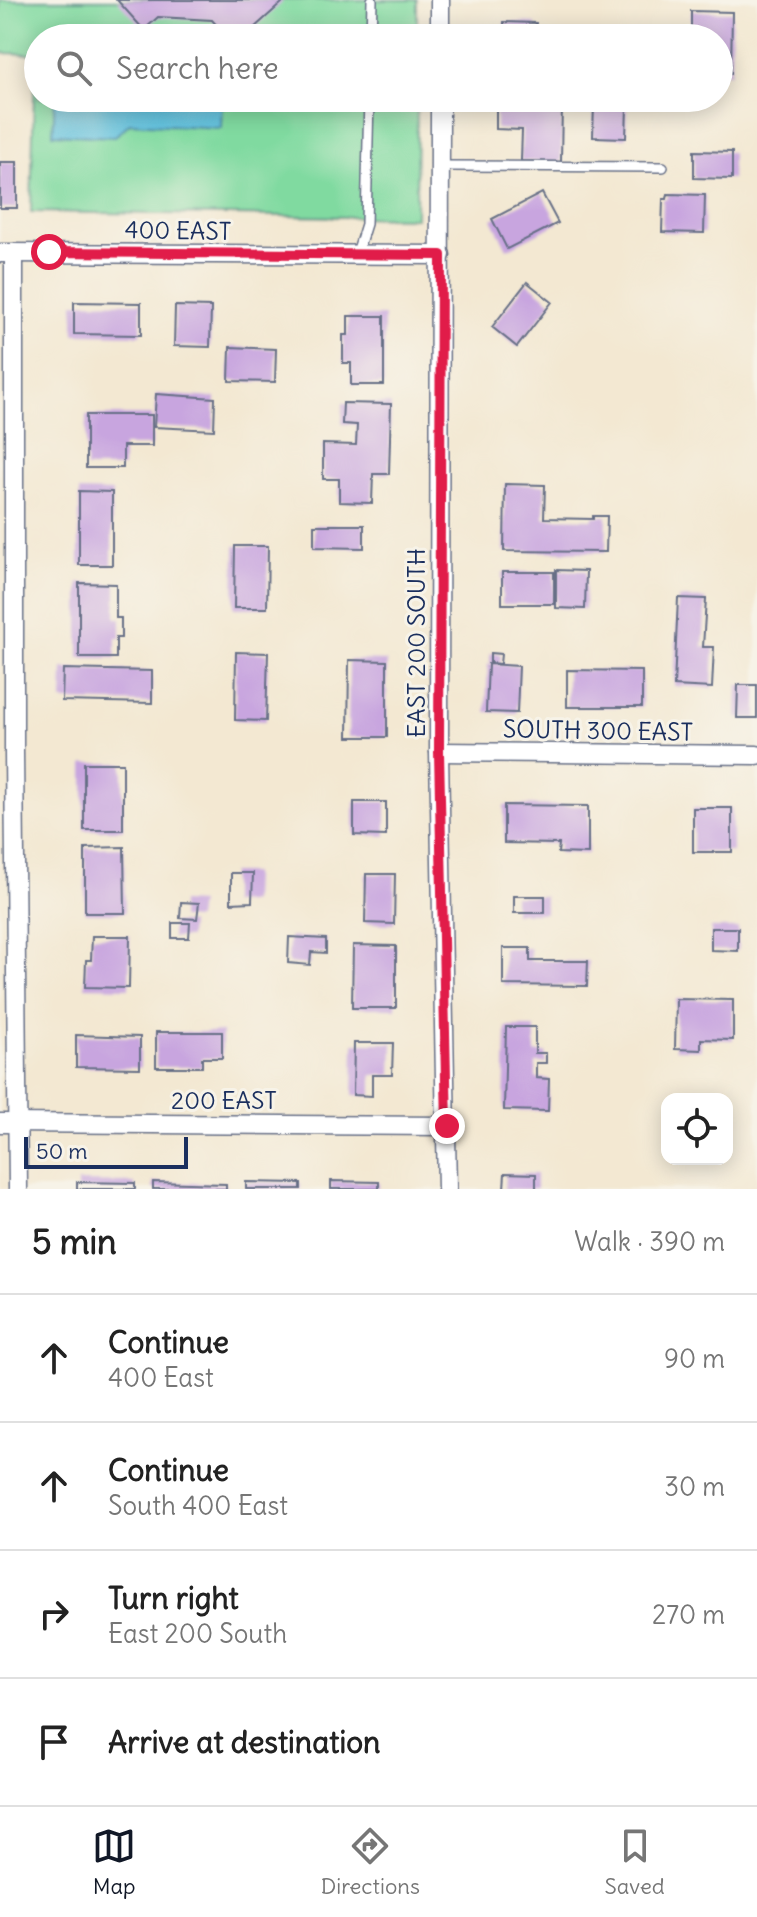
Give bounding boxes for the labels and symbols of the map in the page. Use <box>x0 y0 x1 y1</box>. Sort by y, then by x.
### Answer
street label: 400 EAST <box>124 214 232 246</box>
route start <box>31 234 67 270</box>
street label: EAST 200 SOUTH <box>401 548 431 738</box>
street label: SOUTH 300 EAST <box>503 713 693 747</box>
street label: 200 EAST <box>171 1085 277 1115</box>
route end <box>429 1108 465 1144</box>
scale bar <box>24 1133 188 1169</box>

